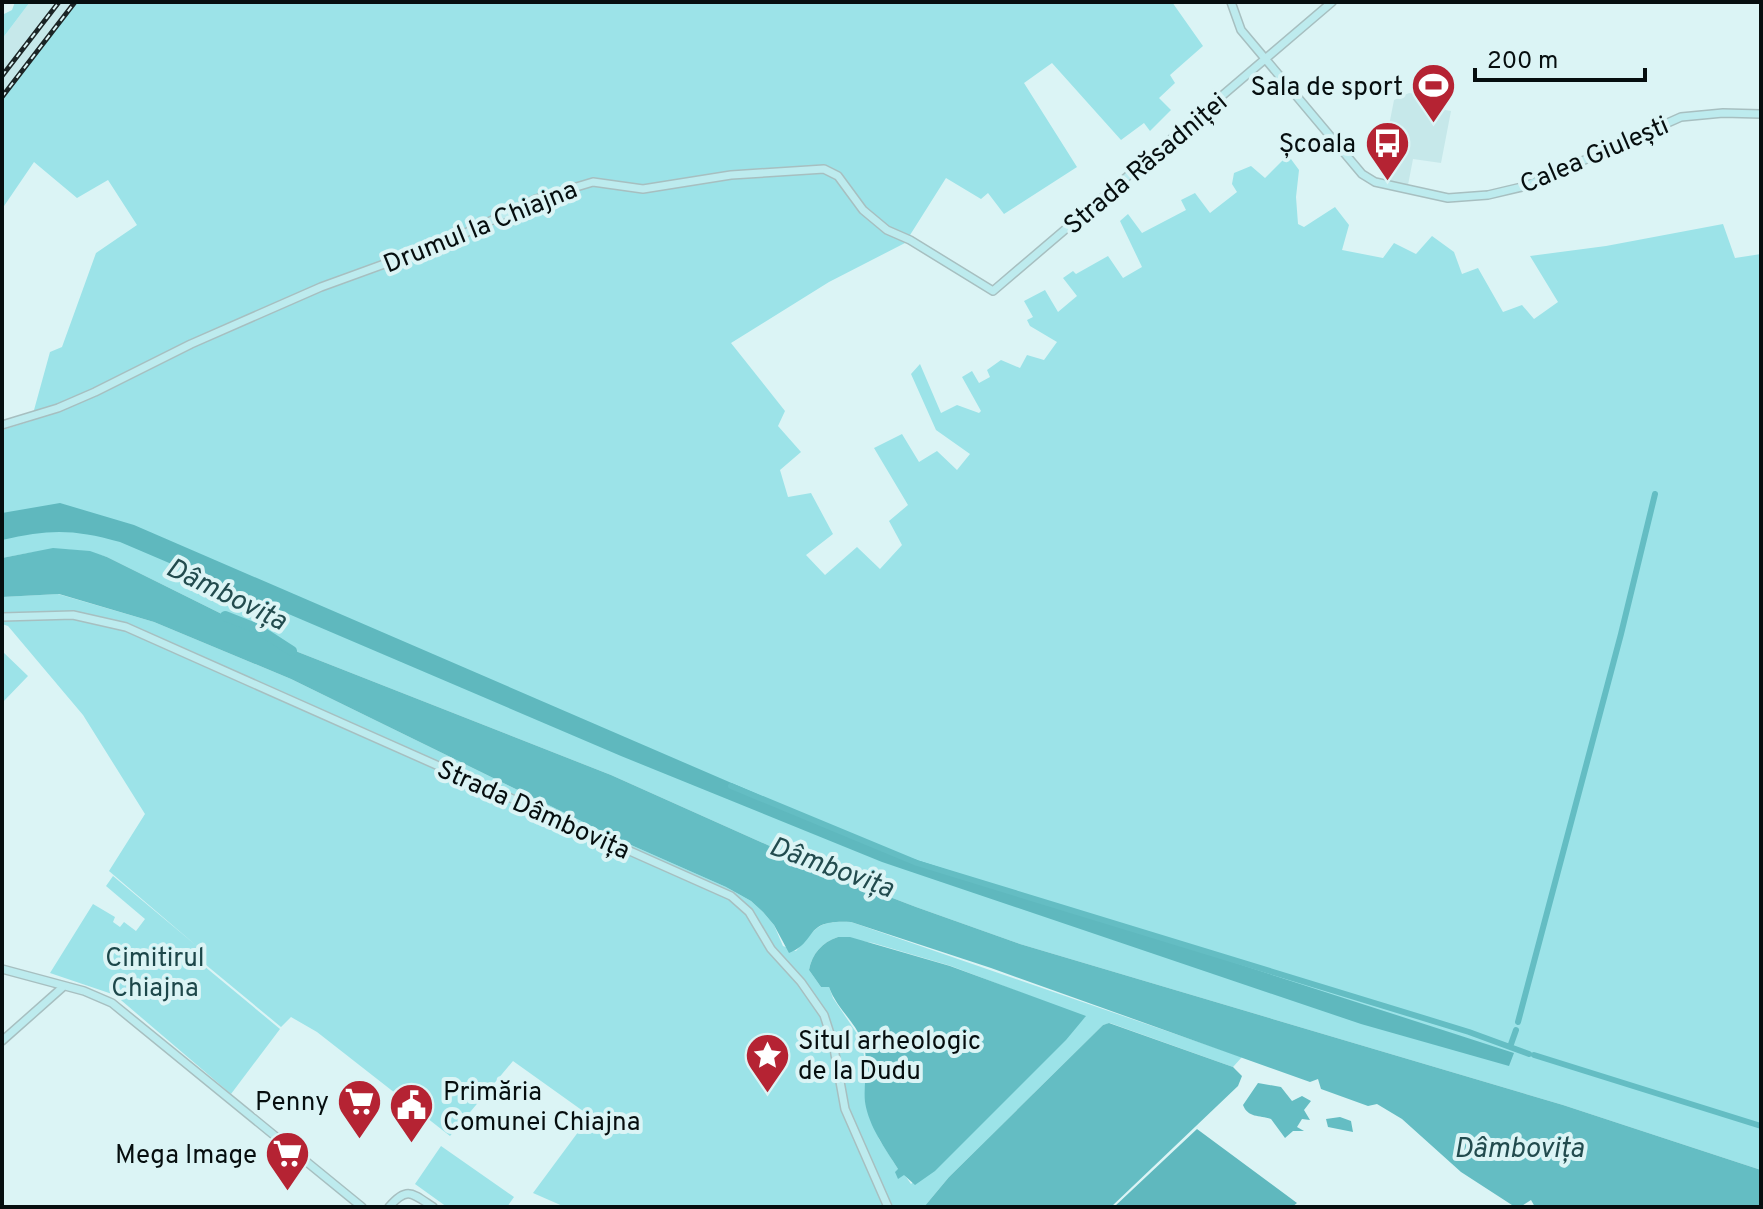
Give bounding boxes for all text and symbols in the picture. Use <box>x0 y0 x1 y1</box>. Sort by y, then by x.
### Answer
scale bar <box>1475 32 1645 82</box>
text: 200 m <box>1487 47 1558 77</box>
sports icon: Sala de sport <box>1410 62 1458 125</box>
place label: Sala de sport <box>1250 72 1403 105</box>
street label: Strada Răsadniței <box>1058 87 1235 243</box>
street label: Calea Giulești <box>1516 110 1674 202</box>
bus stop icon: Școala <box>1363 119 1411 182</box>
place label: Școala <box>1279 129 1356 162</box>
street label: Drumul la Chiajna <box>379 174 583 282</box>
water label: Dâmbovița <box>159 551 292 641</box>
street label: Strada Dâmbovița <box>431 754 635 869</box>
water label: Dâmbovița <box>764 830 899 908</box>
park label: Cimitirul Chiajna <box>105 943 205 1006</box>
place label: Situl arheologic de la Dudu <box>798 1026 981 1089</box>
place icon: Situl arheologic de la Dudu <box>743 1031 791 1094</box>
supermarket icon: Penny <box>336 1077 384 1140</box>
place label: Primăria Comunei Chiajna <box>443 1077 640 1140</box>
public building icon: Primăria Comunei Chiajna <box>388 1082 436 1145</box>
place label: Penny <box>255 1087 329 1120</box>
supermarket icon: Mega Image <box>264 1130 312 1193</box>
water label: Dâmbovița <box>1454 1132 1585 1168</box>
place label: Mega Image <box>115 1140 257 1173</box>

